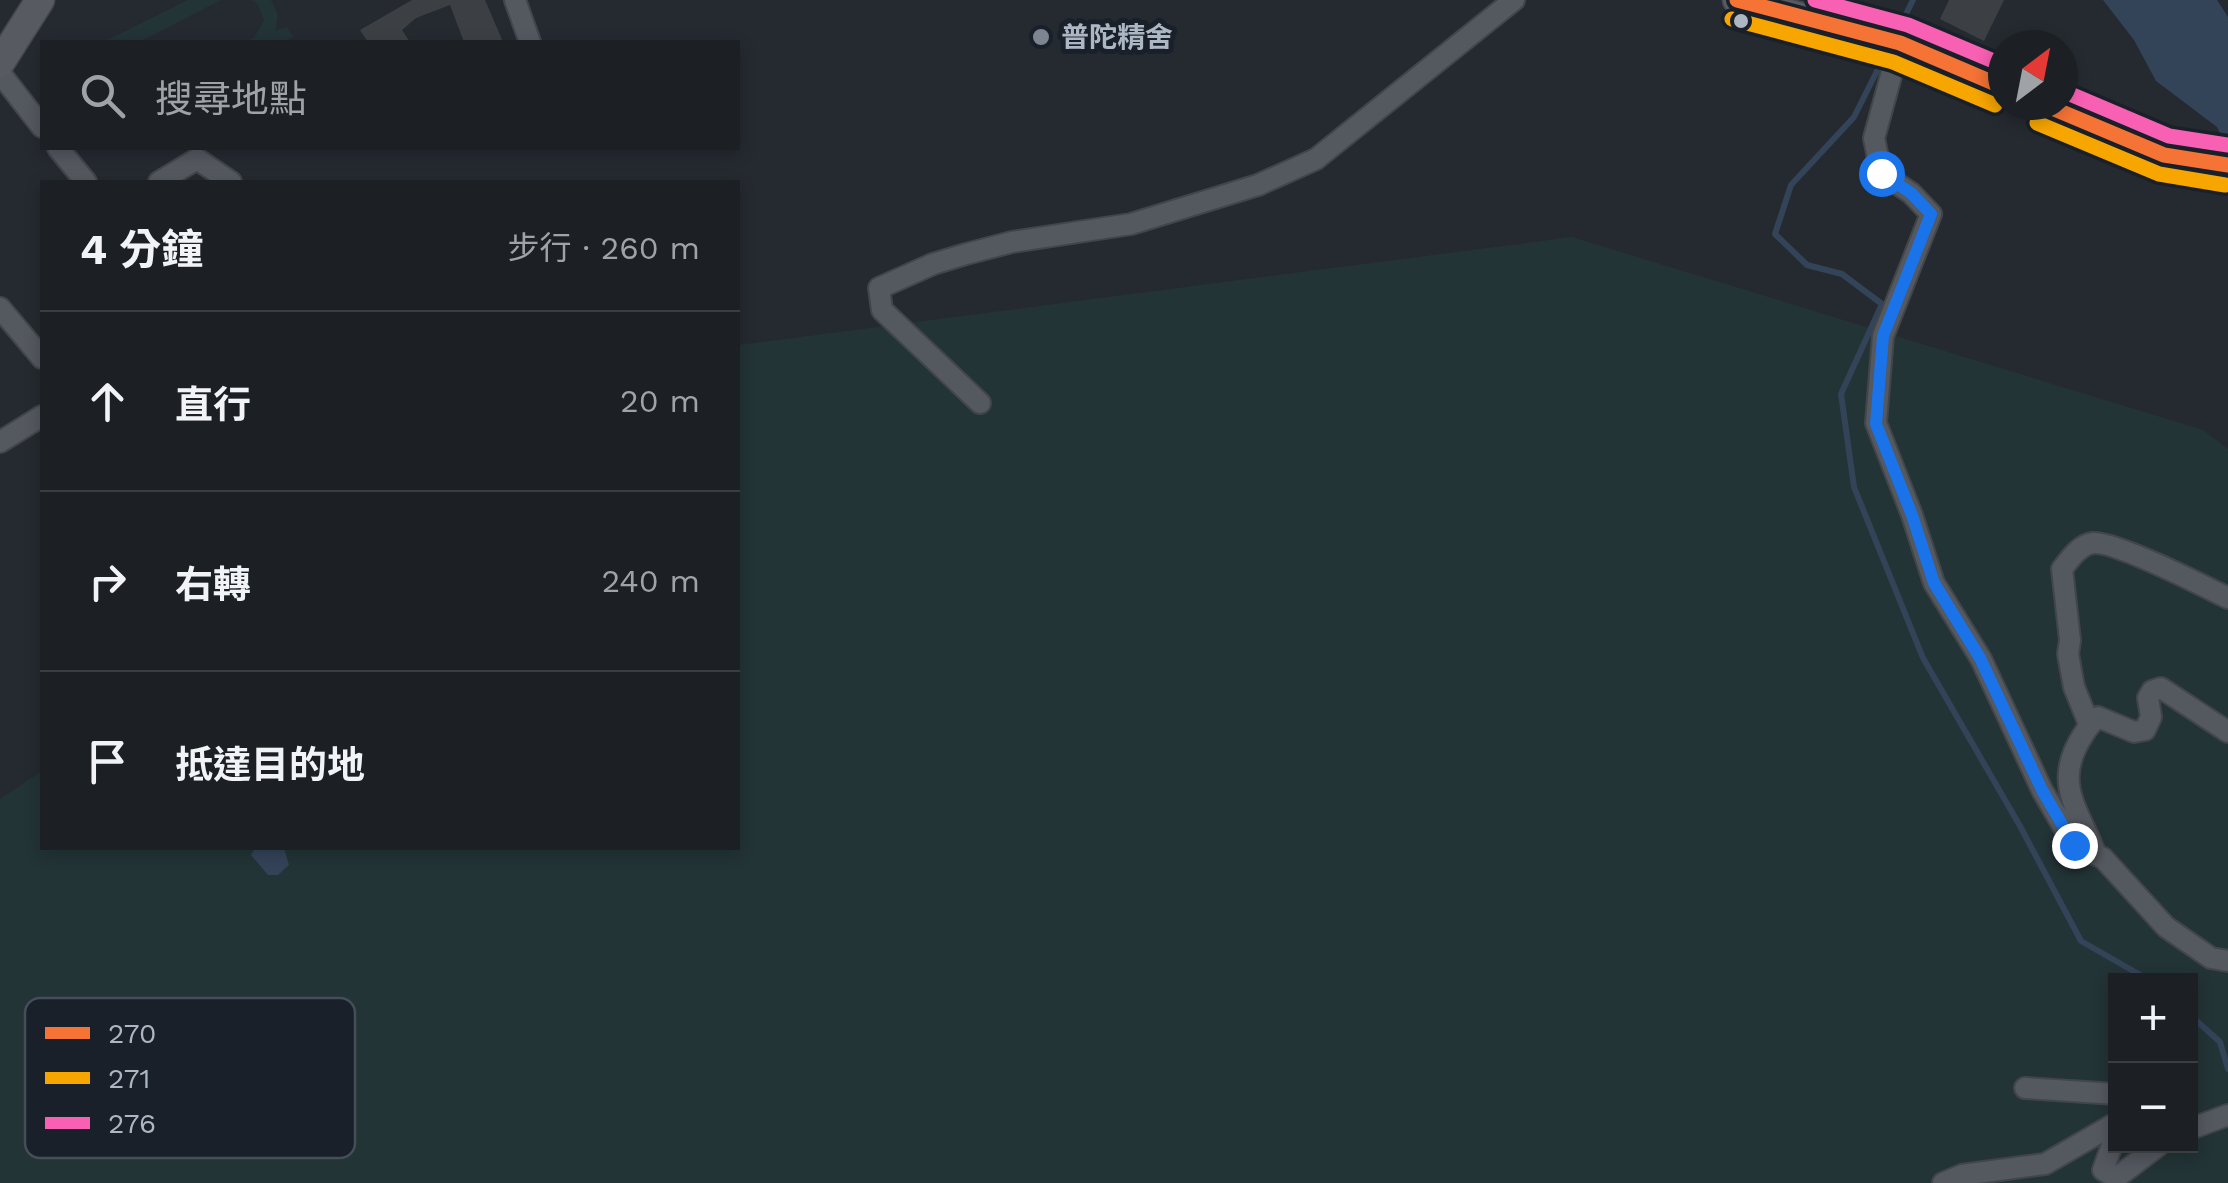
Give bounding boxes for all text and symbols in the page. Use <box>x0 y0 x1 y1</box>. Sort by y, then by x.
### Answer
unlabelled marker <box>1731 11 1751 31</box>
place label: 普陀精舍 <box>1061 21 1173 54</box>
marker: 普陀精舍 <box>1030 26 1052 48</box>
north arrow <box>1988 30 2078 120</box>
search box <box>40 40 740 150</box>
icon: search <box>75 68 130 123</box>
text: 搜尋地點 <box>155 77 307 121</box>
route start <box>1859 151 1905 197</box>
text: 4 分鐘 <box>80 225 203 274</box>
text: 步行 · 260 m <box>508 229 700 267</box>
icon: ahead <box>80 374 135 429</box>
text: 20 m <box>620 382 700 420</box>
text: 直行 <box>175 383 251 427</box>
icon: right <box>80 554 135 609</box>
text: 240 m <box>601 562 700 600</box>
text: 右轉 <box>175 563 251 607</box>
icon: arrive <box>80 734 135 789</box>
text: 抵達目的地 <box>175 743 365 787</box>
route end <box>2052 823 2098 869</box>
map controls <box>2108 973 2198 1153</box>
button: + <box>2108 973 2198 1063</box>
legend <box>25 998 355 1158</box>
text: 270 <box>108 1017 156 1050</box>
text: 271 <box>108 1062 150 1095</box>
button: − <box>2108 1063 2198 1153</box>
text: 276 <box>108 1107 156 1140</box>

